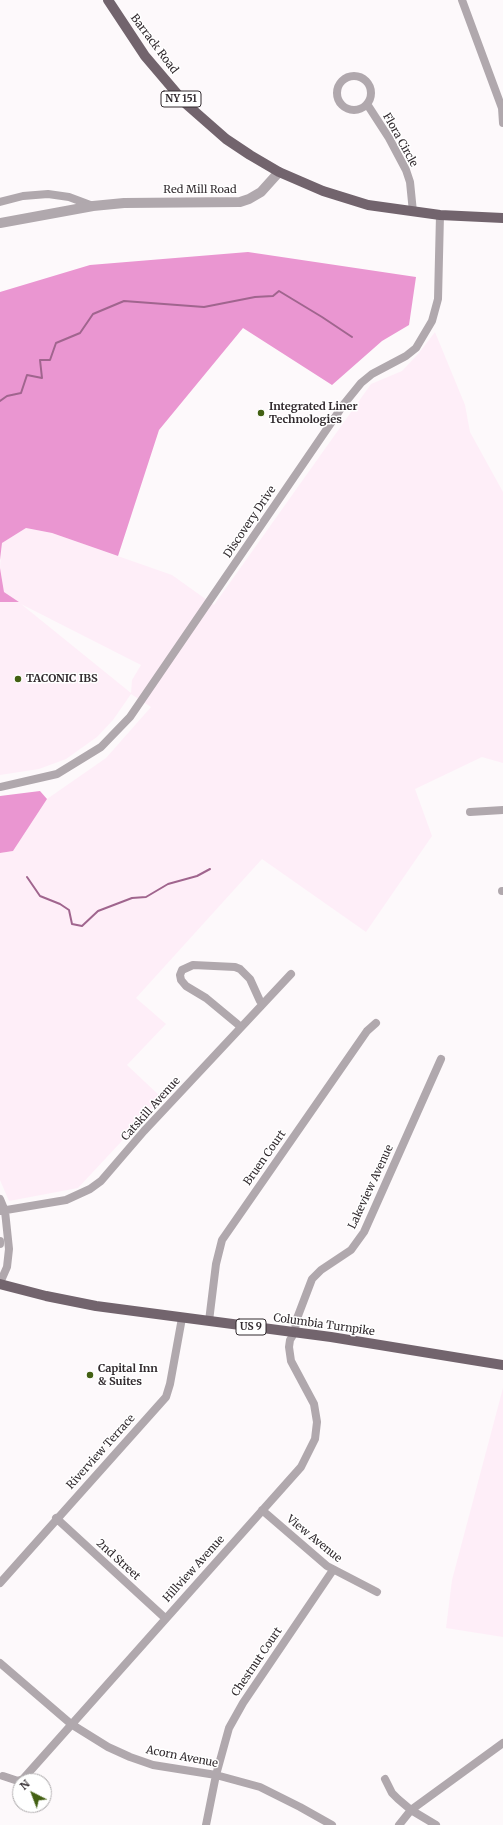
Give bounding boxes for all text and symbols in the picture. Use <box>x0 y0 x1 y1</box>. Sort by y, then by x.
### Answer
street label: Barrack Road <box>127 12 181 76</box>
road number: NY 151 <box>161 91 201 107</box>
street label: Flora Circle <box>380 111 420 169</box>
street label: Red Mill Road <box>163 183 237 197</box>
place label: Integrated Liner Technologies <box>269 400 358 426</box>
marker: Integrated Liner Technologies <box>256 408 266 418</box>
street label: Discovery Drive <box>221 484 279 560</box>
place label: TACONIC IBS <box>26 672 98 686</box>
marker: TACONIC IBS <box>13 674 23 684</box>
street label: Catskill Avenue <box>119 1074 183 1144</box>
street label: Bruen Court <box>241 1128 289 1188</box>
street label: Lakeview Avenue <box>346 1143 396 1231</box>
street label: Columbia Turnpike <box>272 1311 376 1339</box>
road number: US 9 <box>236 1319 266 1335</box>
place label: Capital Inn & Suites <box>98 1362 158 1388</box>
marker: Capital Inn & Suites <box>85 1370 95 1380</box>
street label: Riverview Terrace <box>64 1412 138 1492</box>
street label: View Avenue <box>284 1513 344 1565</box>
street label: Hillview Avenue <box>161 1533 227 1605</box>
street label: 2nd Street <box>93 1537 143 1583</box>
street label: Chestnut Court <box>229 1625 285 1699</box>
street label: Acorn Avenue <box>145 1744 219 1770</box>
north arrow <box>12 1773 52 1813</box>
text: N <box>17 1777 33 1793</box>

